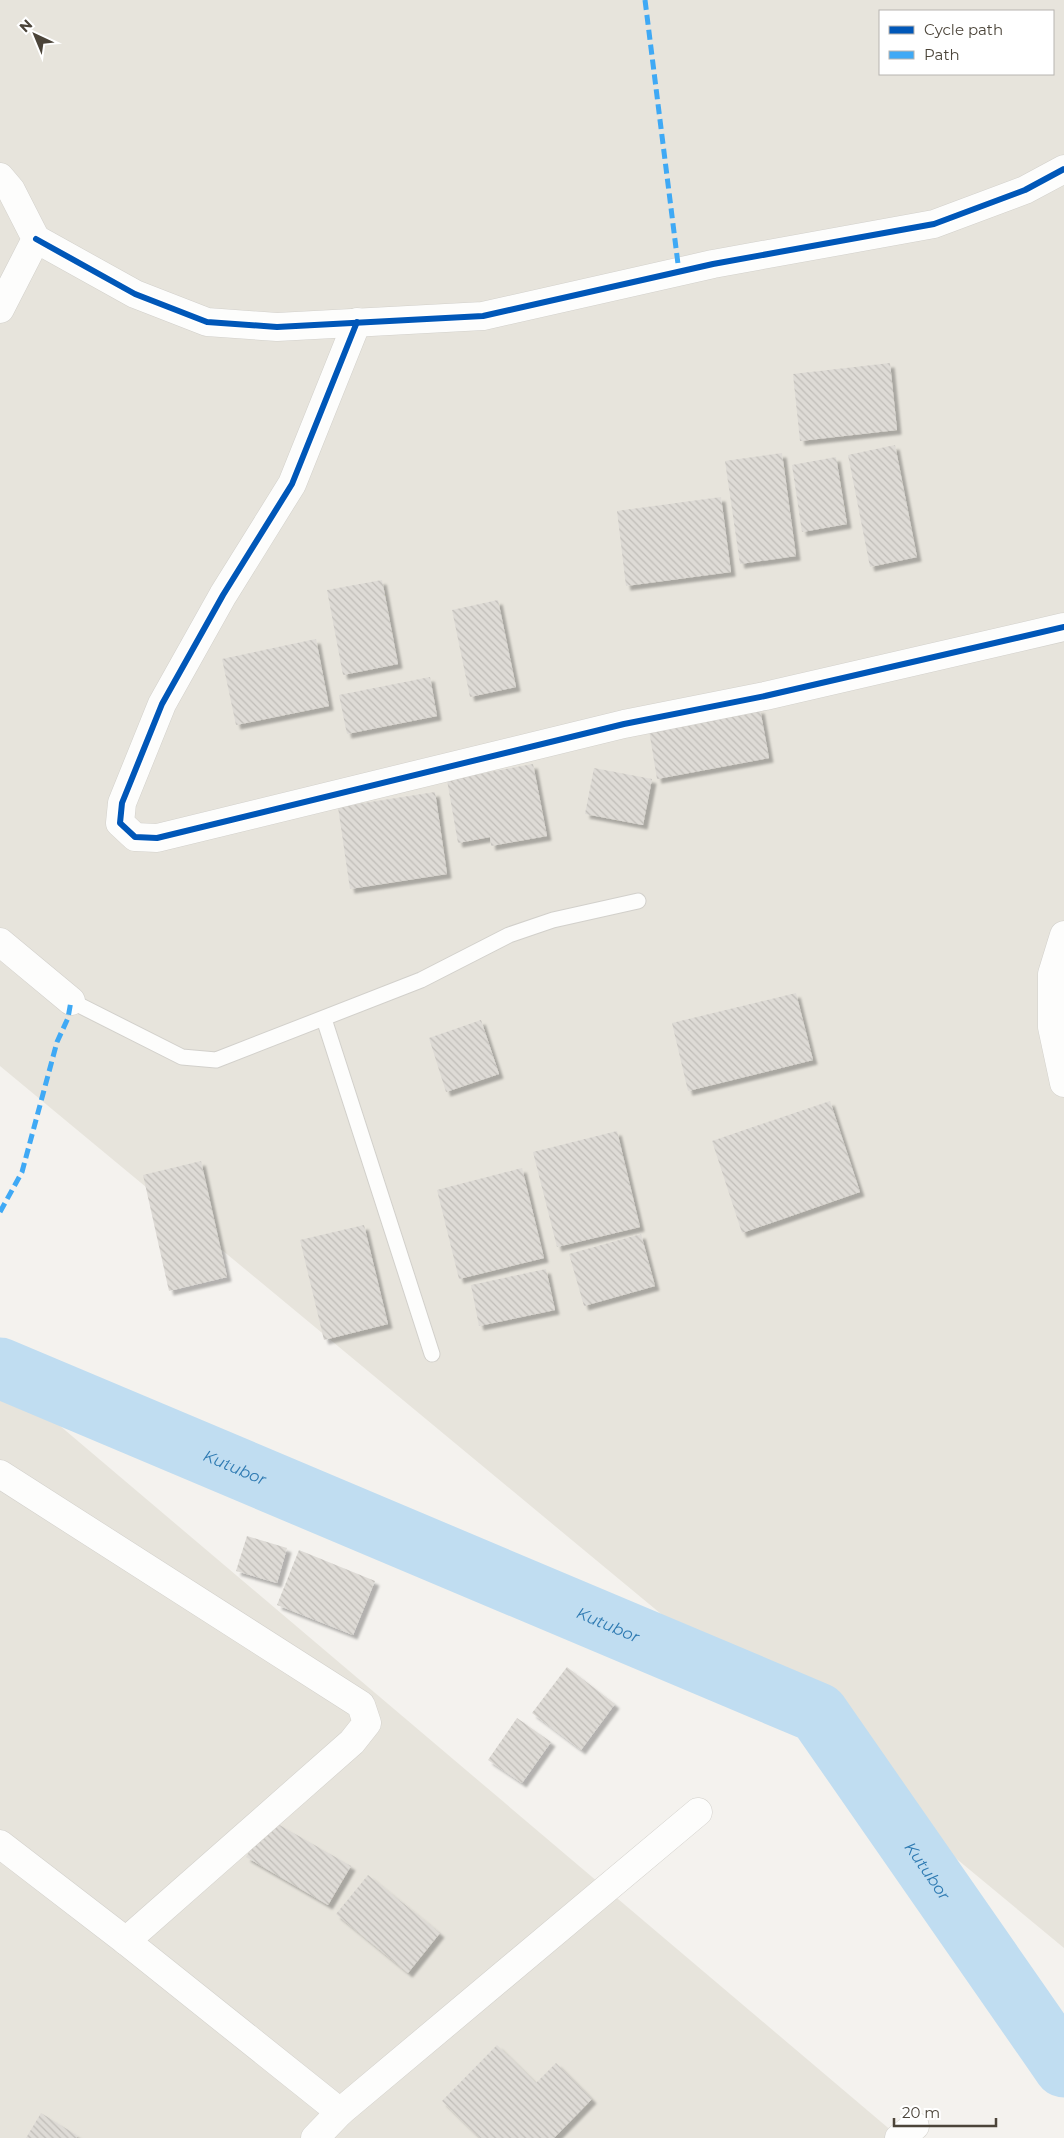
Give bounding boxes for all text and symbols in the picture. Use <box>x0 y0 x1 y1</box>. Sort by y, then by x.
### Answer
north arrow <box>10 10 60 60</box>
legend <box>879 10 1054 75</box>
text: N <box>16 15 36 36</box>
text: Cycle path <box>924 20 1003 39</box>
text: Path <box>924 45 960 64</box>
water label: Kutubor <box>200 1446 270 1489</box>
water label: Kutubor <box>574 1603 643 1647</box>
water label: Kutubor <box>901 1838 954 1904</box>
scale bar <box>894 2096 996 2128</box>
text: 20 m <box>902 2103 940 2122</box>

